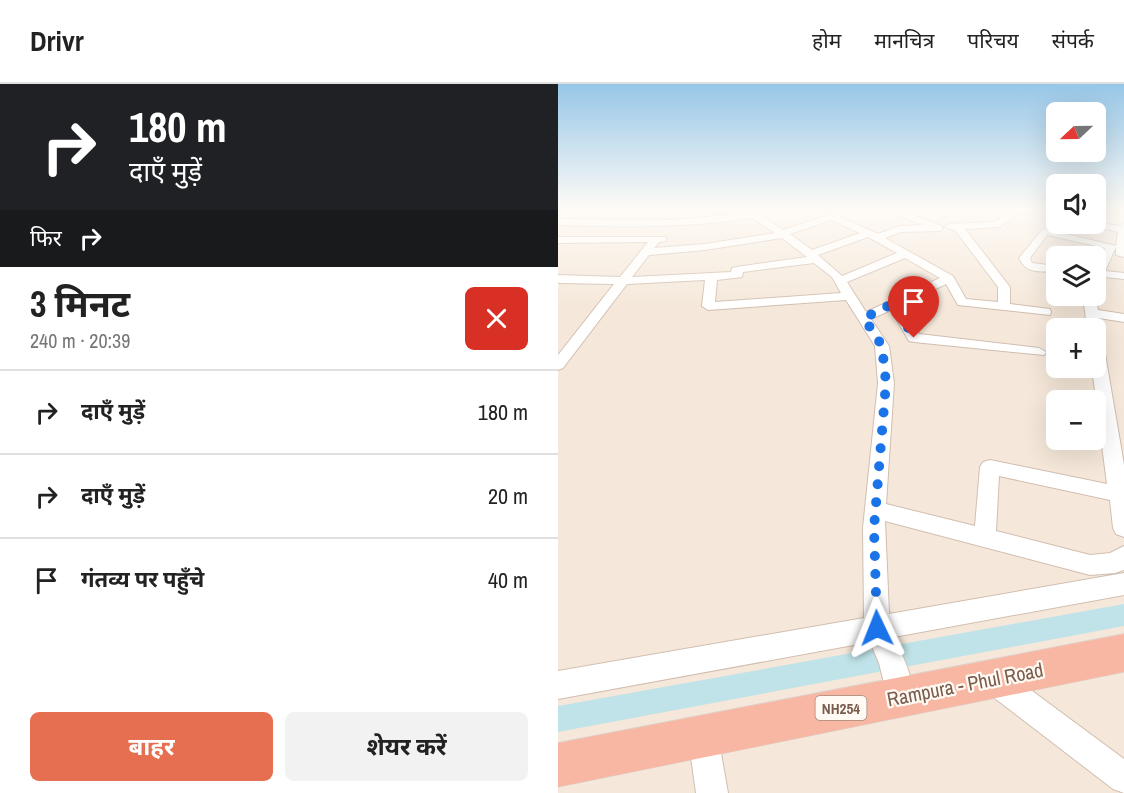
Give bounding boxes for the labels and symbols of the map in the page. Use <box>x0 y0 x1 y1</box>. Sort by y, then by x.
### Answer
north arrow <box>1046 102 1106 162</box>
pin <box>888 276 939 338</box>
position arrow <box>845 596 909 660</box>
street label: Rampura - Phul Road <box>885 656 1045 712</box>
road number: NH254 <box>816 696 866 720</box>

